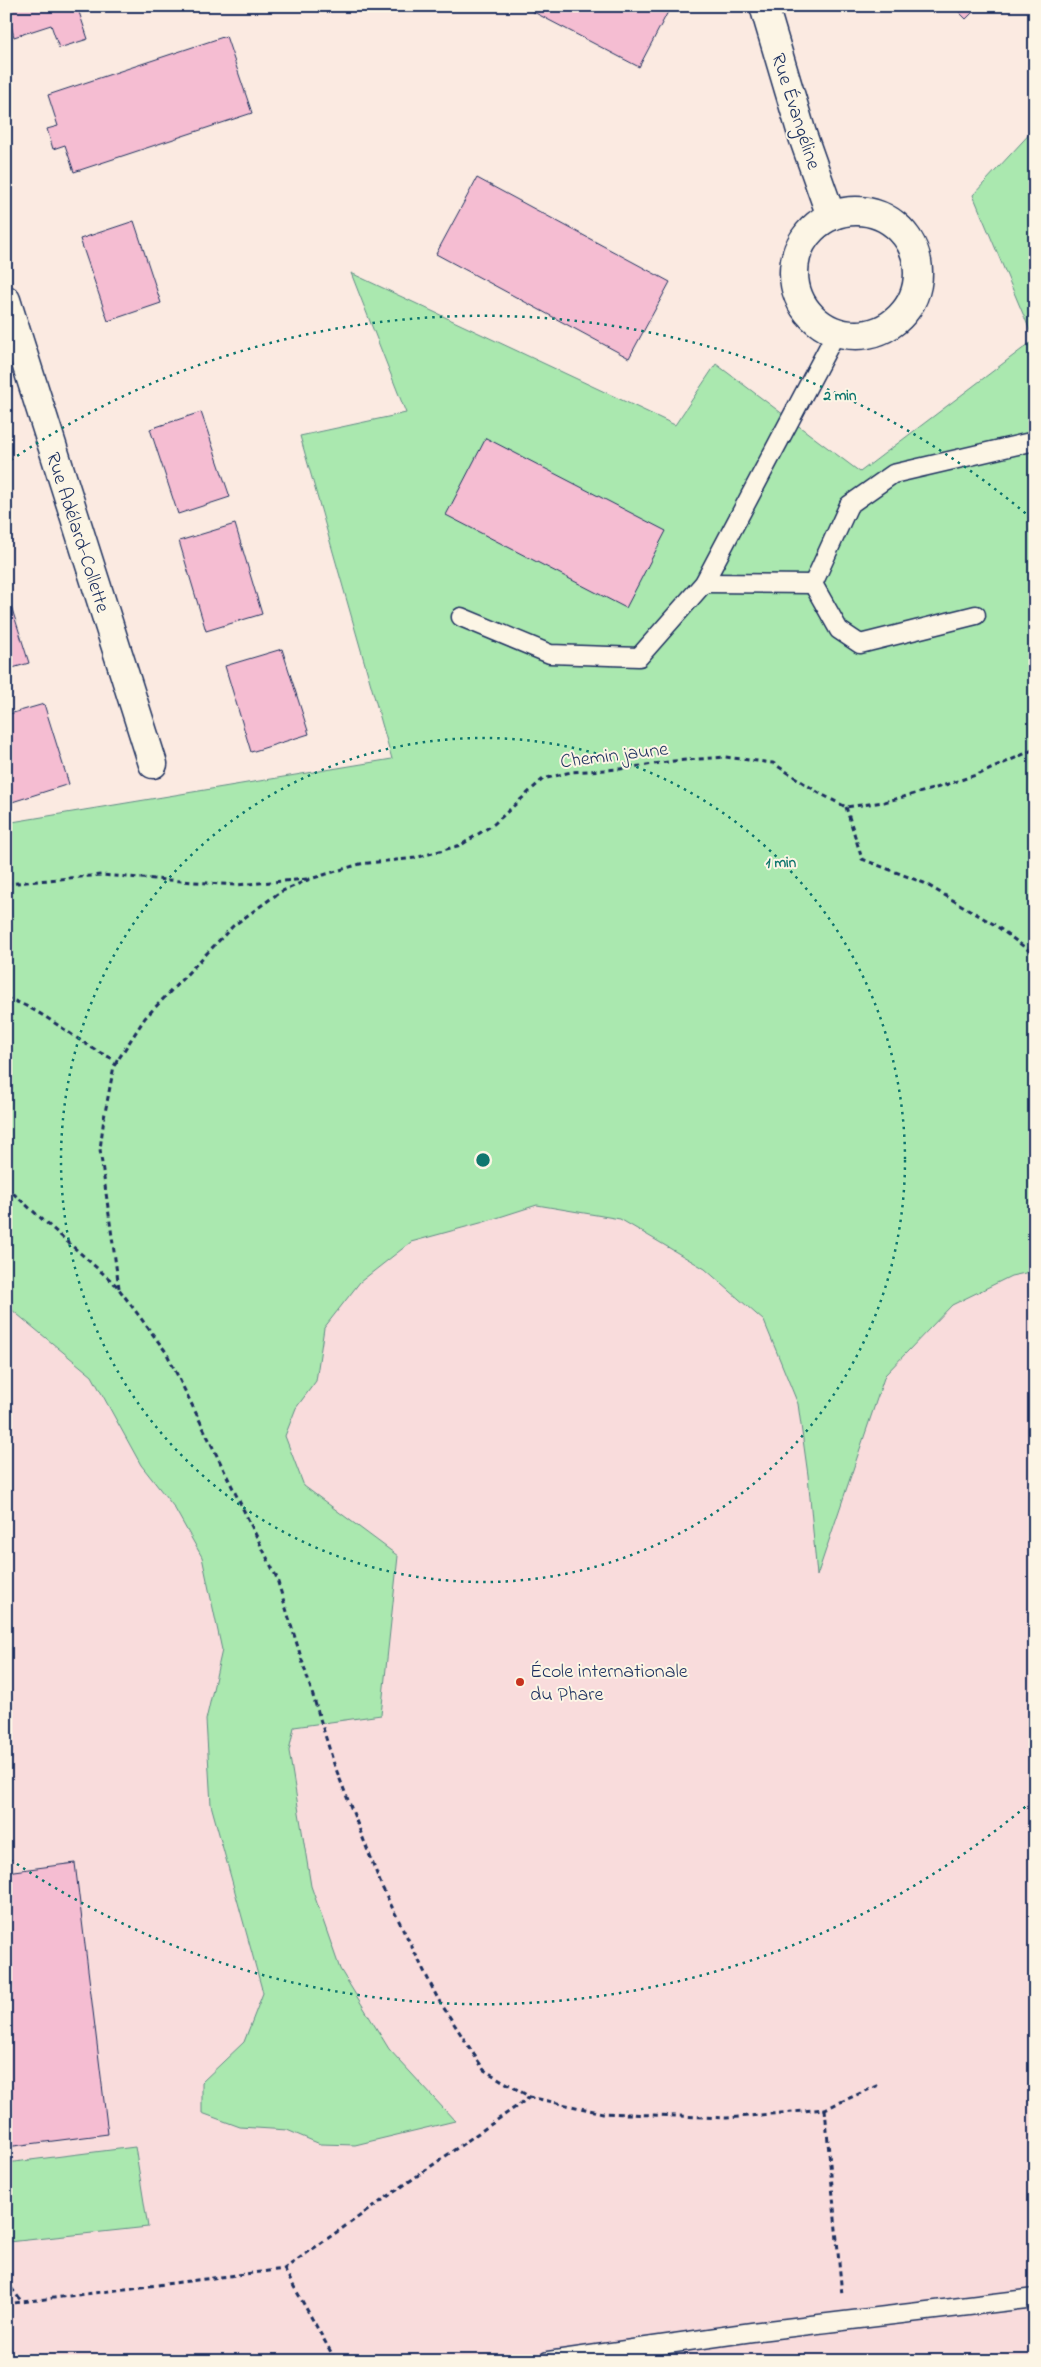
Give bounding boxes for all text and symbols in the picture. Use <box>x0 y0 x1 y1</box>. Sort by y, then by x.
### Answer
street label: Rue Évangéline <box>761 50 827 174</box>
text: 2 min <box>823 385 857 407</box>
street label: Rue Adélard-Collette <box>37 449 116 617</box>
street label: Chemin jaune <box>559 735 670 777</box>
text: 1 min <box>766 852 797 874</box>
centre of rings <box>474 1151 492 1169</box>
place label: École internationale du Phare <box>530 1658 688 1710</box>
marker: École internationale du Phare <box>514 1676 526 1688</box>

